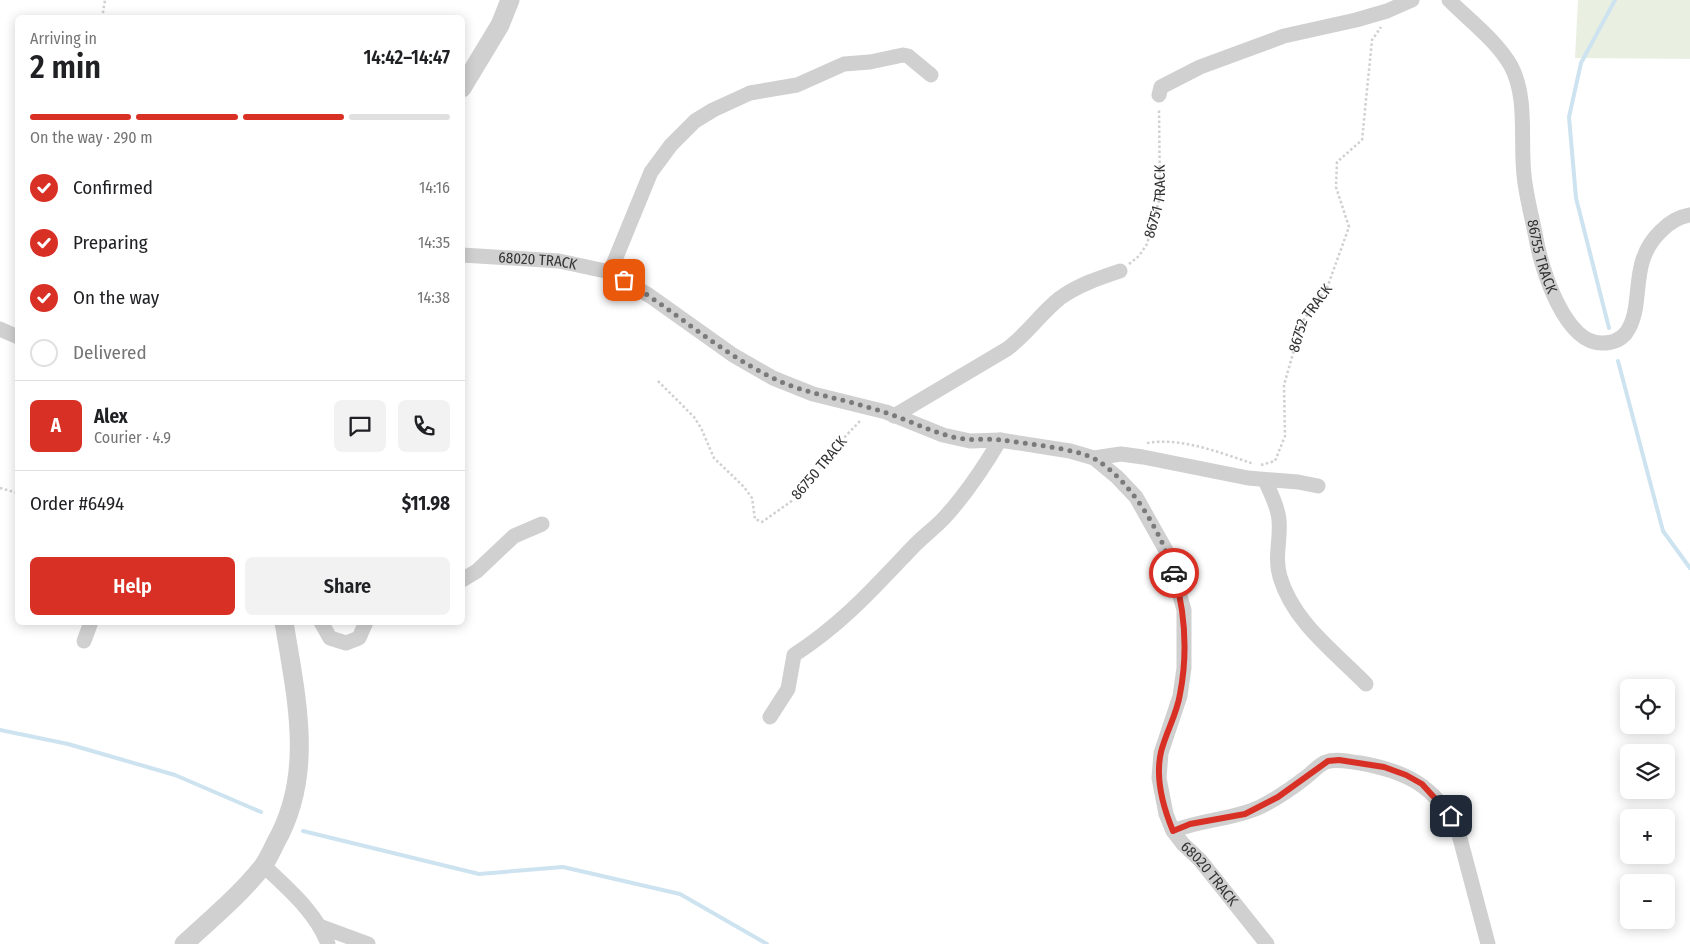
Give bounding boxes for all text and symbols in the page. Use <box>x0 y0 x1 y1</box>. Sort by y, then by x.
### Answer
text: Arriving in <box>30 29 97 48</box>
text: 14:42–14:47 <box>363 46 450 69</box>
text: 2 min <box>30 48 101 86</box>
text: On the way · 290 m <box>30 128 153 147</box>
street label: 86751 TRACK <box>1140 165 1169 240</box>
icon: check <box>30 174 58 202</box>
text: Confirmed <box>73 176 153 199</box>
text: 14:16 <box>419 178 450 197</box>
street label: 86755 TRACK <box>1523 218 1561 296</box>
icon: check <box>30 229 58 257</box>
text: Preparing <box>73 231 148 254</box>
text: 14:35 <box>418 233 450 252</box>
street label: 68020 TRACK <box>498 248 579 274</box>
pin <box>603 259 645 301</box>
icon: bag <box>610 266 638 294</box>
street label: 86752 TRACK <box>1285 280 1336 354</box>
icon: check <box>30 284 58 312</box>
text: On the way <box>73 286 159 309</box>
text: 14:38 <box>417 288 450 307</box>
text: Delivered <box>73 341 147 364</box>
button: chat <box>334 400 386 452</box>
button: phone <box>398 400 450 452</box>
text: Alex <box>94 405 128 428</box>
text: A <box>51 414 61 437</box>
text: Courier · 4.9 <box>94 428 171 447</box>
street label: 86750 TRACK <box>787 433 851 503</box>
text: Order #6494 <box>30 492 124 515</box>
text: $11.98 <box>402 492 450 515</box>
courier <box>1149 548 1199 598</box>
button: Help <box>30 557 235 615</box>
button: Share <box>245 557 450 615</box>
icon: car <box>1160 559 1188 587</box>
map controls <box>1620 679 1675 929</box>
button: locate <box>1620 679 1675 734</box>
button: layers <box>1620 744 1675 799</box>
pin <box>1430 795 1472 837</box>
icon: home <box>1437 802 1465 830</box>
button: + <box>1620 809 1675 864</box>
street label: 68020 TRACK <box>1177 838 1242 909</box>
button: − <box>1620 874 1675 929</box>

